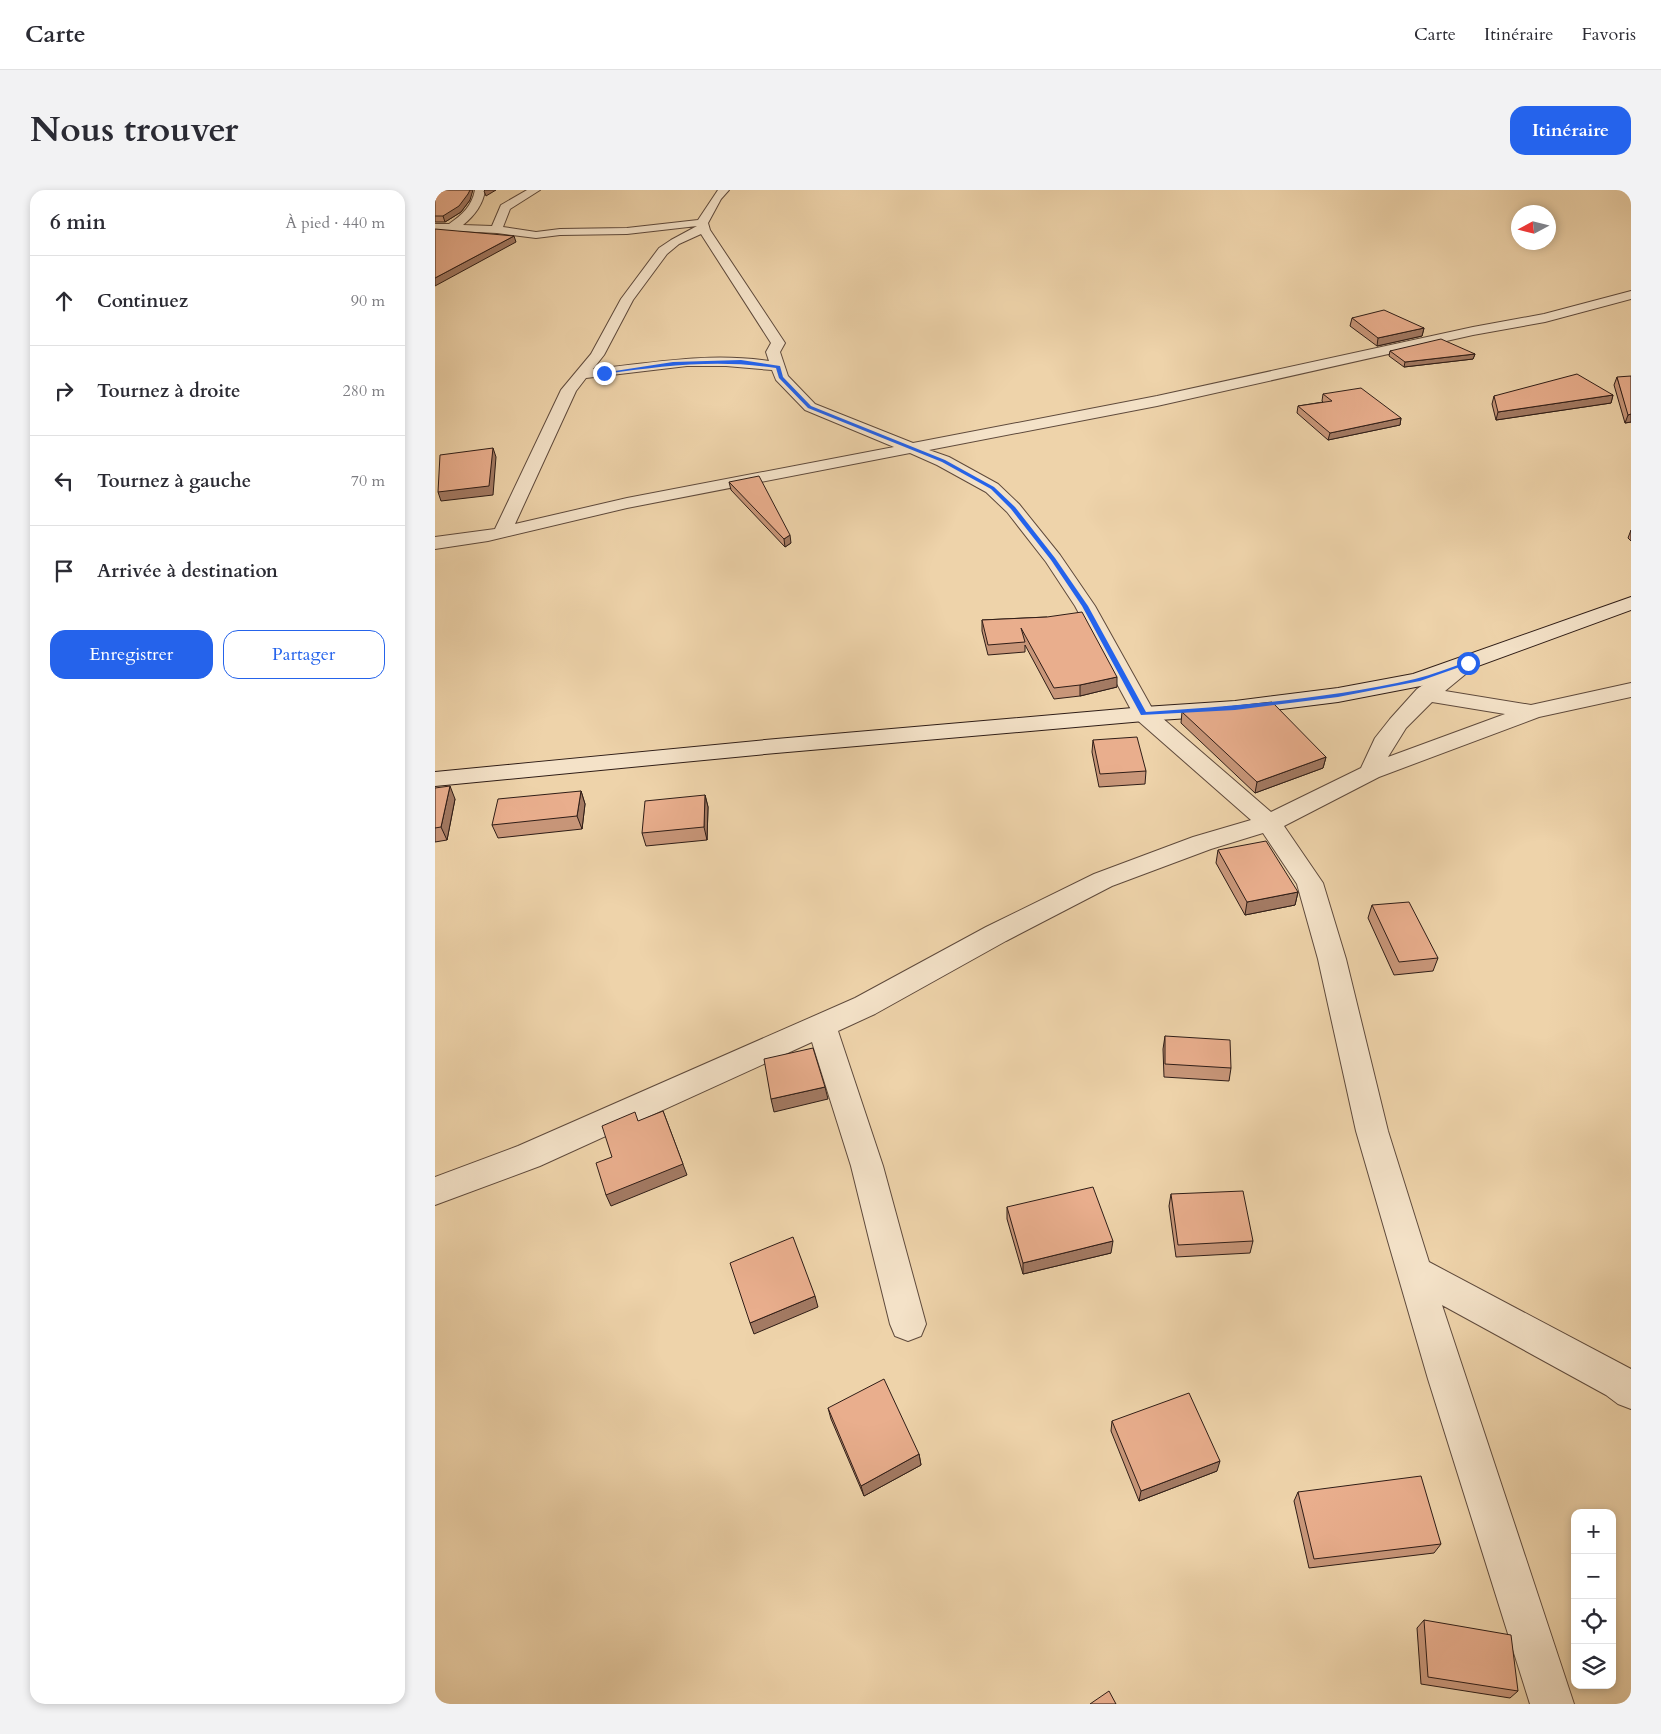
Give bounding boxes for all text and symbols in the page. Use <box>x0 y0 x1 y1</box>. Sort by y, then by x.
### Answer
text: Carte <box>25 18 86 51</box>
text: Carte <box>1414 22 1456 47</box>
text: Itinéraire <box>1484 22 1553 47</box>
text: Favoris <box>1581 22 1636 47</box>
text: Nous trouver <box>30 106 238 154</box>
button: Itinéraire <box>1510 106 1631 155</box>
north arrow <box>1511 205 1556 250</box>
text: 6 min <box>50 208 106 237</box>
text: À pied · 440 m <box>285 212 385 234</box>
icon: ahead <box>50 287 78 315</box>
text: Continuez <box>97 288 188 314</box>
text: 90 m <box>351 290 385 312</box>
route end <box>593 362 616 385</box>
icon: right <box>50 377 78 405</box>
text: Tournez à droite <box>97 378 240 404</box>
text: 280 m <box>343 380 385 402</box>
icon: left <box>50 467 78 495</box>
text: Tournez à gauche <box>97 468 251 494</box>
text: 70 m <box>351 470 385 492</box>
icon: arrive <box>50 557 78 585</box>
text: Arrivée à destination <box>97 558 278 584</box>
button: Enregistrer <box>50 630 213 679</box>
button: Partager <box>223 630 385 679</box>
route start <box>1457 652 1480 675</box>
map controls <box>1571 1509 1616 1689</box>
button: + <box>1571 1509 1616 1554</box>
button: − <box>1571 1554 1616 1599</box>
button: locate <box>1571 1599 1616 1644</box>
button: layers <box>1571 1644 1616 1689</box>

